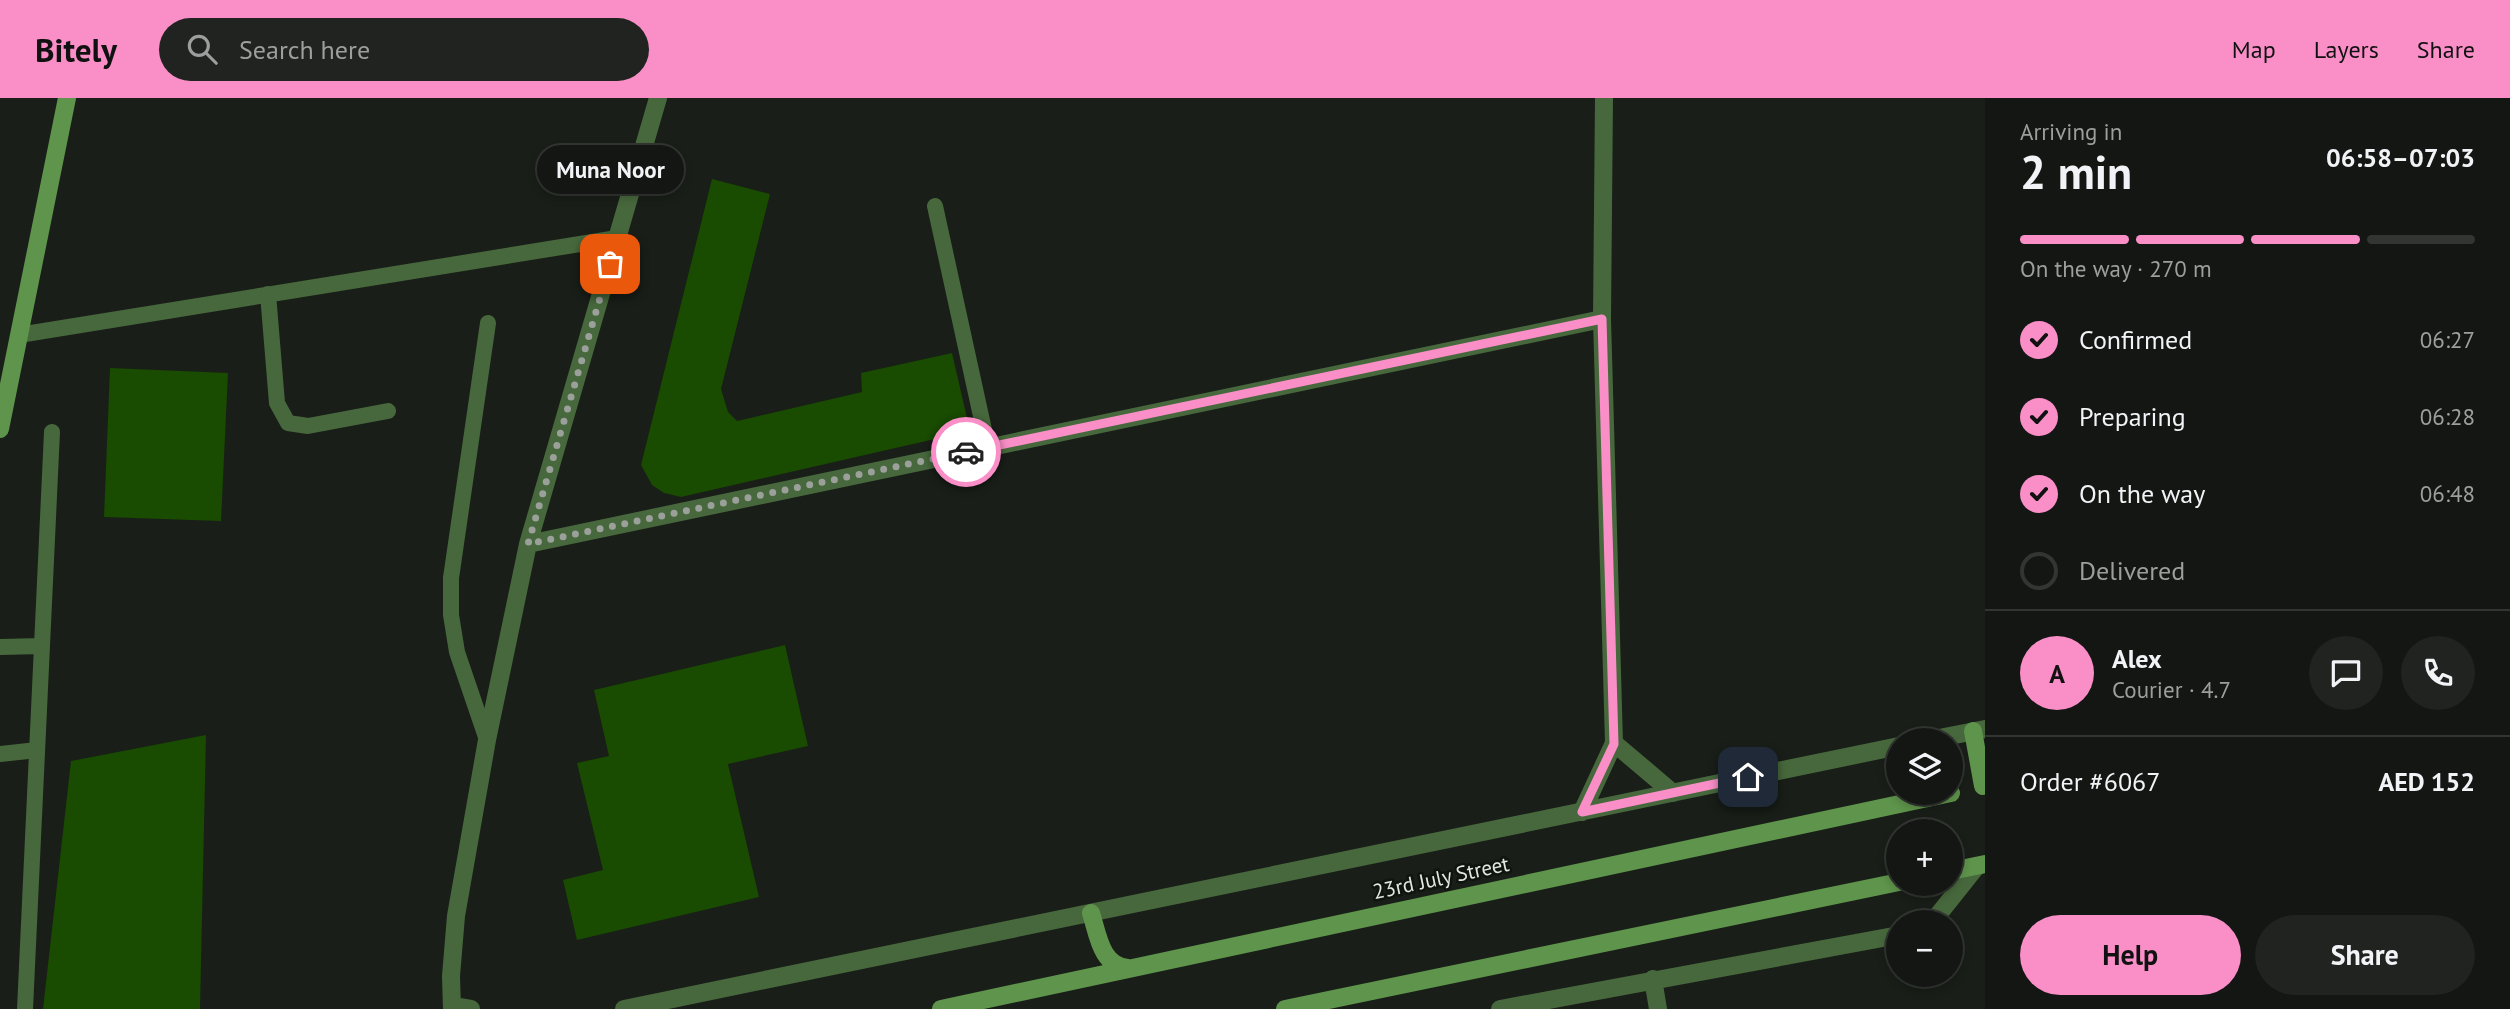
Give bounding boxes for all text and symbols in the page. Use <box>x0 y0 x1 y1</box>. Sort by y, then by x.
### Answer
search box <box>159 18 649 81</box>
text: Bitely <box>35 28 117 71</box>
icon: search <box>183 30 221 68</box>
text: Search here <box>239 33 370 66</box>
text: Map <box>2232 34 2276 65</box>
text: Layers <box>2314 34 2379 65</box>
text: Share <box>2417 34 2475 65</box>
text: Arriving in <box>2020 117 2122 146</box>
text: 06:58–07:03 <box>2326 141 2475 174</box>
text: 2 min <box>2020 142 2132 202</box>
callout: Muna Noor <box>536 145 684 194</box>
text: Muna Noor <box>556 155 665 184</box>
pin <box>580 234 640 294</box>
icon: bag <box>591 245 629 283</box>
text: On the way · 270 m <box>2020 254 2212 283</box>
icon: check <box>2020 321 2058 359</box>
text: Confirmed <box>2079 323 2192 356</box>
text: 06:27 <box>2420 325 2475 354</box>
icon: check <box>2020 398 2058 436</box>
text: Preparing <box>2079 400 2186 433</box>
text: 06:28 <box>2420 402 2475 431</box>
courier <box>931 417 1001 487</box>
icon: car <box>947 433 985 471</box>
icon: check <box>2020 475 2058 513</box>
text: On the way <box>2079 477 2205 510</box>
text: 06:48 <box>2420 479 2475 508</box>
text: Delivered <box>2079 554 2185 587</box>
button: chat <box>2309 636 2383 710</box>
button: phone <box>2401 636 2475 710</box>
text: Alex <box>2112 642 2162 675</box>
text: A <box>2049 657 2065 690</box>
text: Courier · 4.7 <box>2112 675 2231 704</box>
map controls <box>1886 728 1963 987</box>
button: layers <box>1886 728 1963 805</box>
pin <box>1718 747 1778 807</box>
icon: home <box>1729 758 1767 796</box>
text: Order #6067 <box>2020 765 2160 798</box>
text: AED 152 <box>2378 765 2475 798</box>
button: + <box>1886 819 1963 896</box>
street label: 23rd July Street <box>1370 850 1512 905</box>
button: − <box>1886 910 1963 987</box>
button: Help <box>2020 915 2241 995</box>
button: Share <box>2255 915 2475 995</box>

